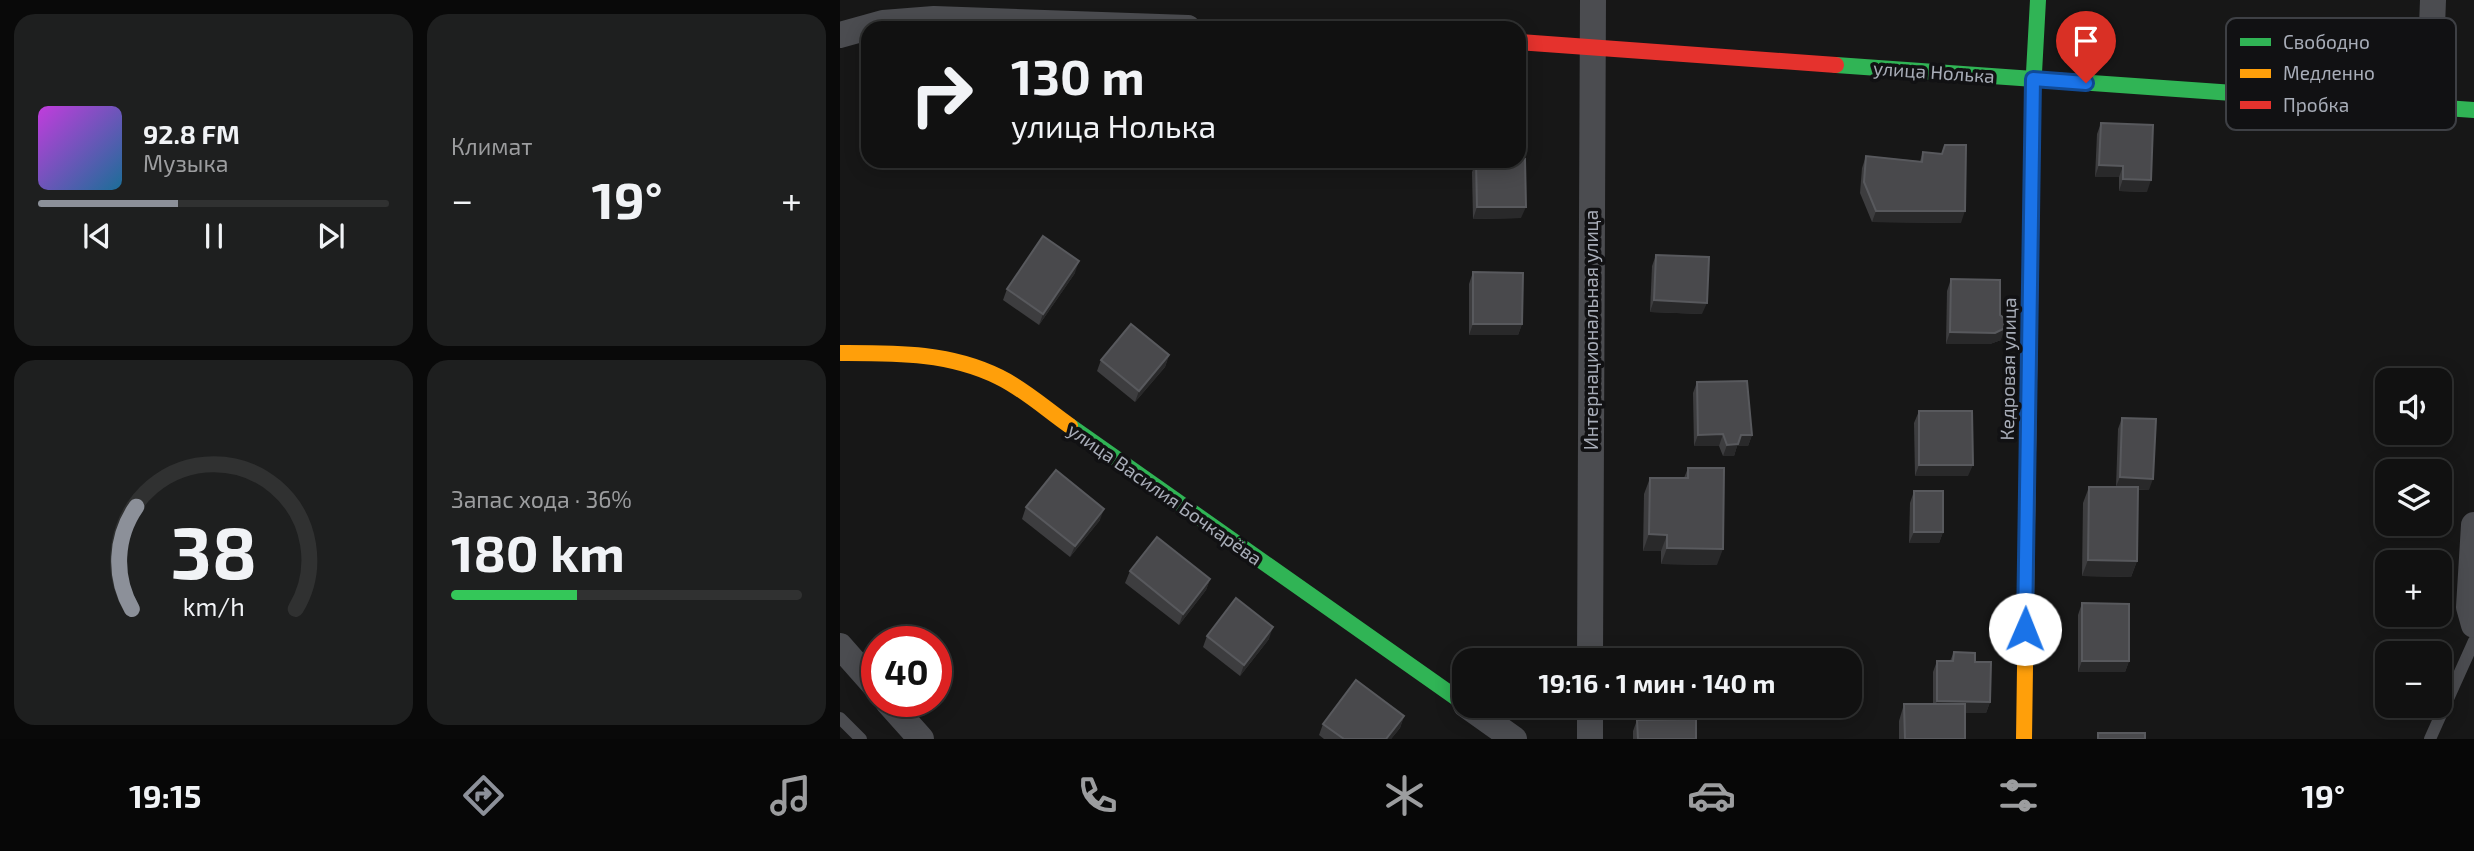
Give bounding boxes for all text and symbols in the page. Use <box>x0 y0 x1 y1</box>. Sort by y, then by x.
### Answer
pin <box>2056 11 2116 83</box>
legend <box>2226 18 2456 130</box>
icon: arrive <box>2067 22 2105 60</box>
text: Свободно <box>2283 30 2370 53</box>
text: 130 m <box>1011 46 1145 105</box>
icon: right <box>896 49 987 140</box>
street label: улица Нолька <box>1872 56 1996 88</box>
text: Медленно <box>2283 61 2375 84</box>
text: Пробка <box>2283 93 2349 116</box>
text: улица Нолька <box>1011 106 1216 144</box>
text: 92.8 FM <box>143 118 240 149</box>
text: Климат <box>451 132 532 160</box>
text: Музыка <box>143 149 228 177</box>
text: 19° <box>592 167 663 229</box>
text: − <box>451 176 473 222</box>
text: + <box>781 176 802 222</box>
street label: Интернациональная улица <box>1579 210 1603 450</box>
icon: previous <box>78 217 116 255</box>
icon: pause <box>195 217 233 255</box>
icon: next <box>312 217 350 255</box>
street label: Кедровая улица <box>1995 297 2021 441</box>
map controls <box>2375 368 2452 718</box>
button: sound <box>2375 368 2452 445</box>
street label: улица Василия Бочкарёва <box>1063 418 1267 570</box>
button: layers <box>2375 459 2452 536</box>
text: Запас хода · 36% <box>451 485 632 513</box>
text: 38 <box>170 506 257 594</box>
text: 180 km <box>451 520 625 582</box>
button: + <box>2375 550 2452 627</box>
text: km/h <box>182 590 245 620</box>
position arrow <box>1988 592 2062 666</box>
speed limit sign: 40 <box>861 626 952 717</box>
button: − <box>2375 641 2452 718</box>
text: 19:16 · 1 мин · 140 m <box>1539 667 1775 698</box>
icon: directions <box>459 771 508 820</box>
icon: music <box>766 771 815 820</box>
icon: phone <box>1073 771 1122 820</box>
icon: climate <box>1380 771 1429 820</box>
icon: car <box>1687 771 1736 820</box>
icon: filters <box>1994 771 2043 820</box>
text: 19:15 <box>129 776 201 814</box>
text: 19° <box>2301 776 2345 814</box>

